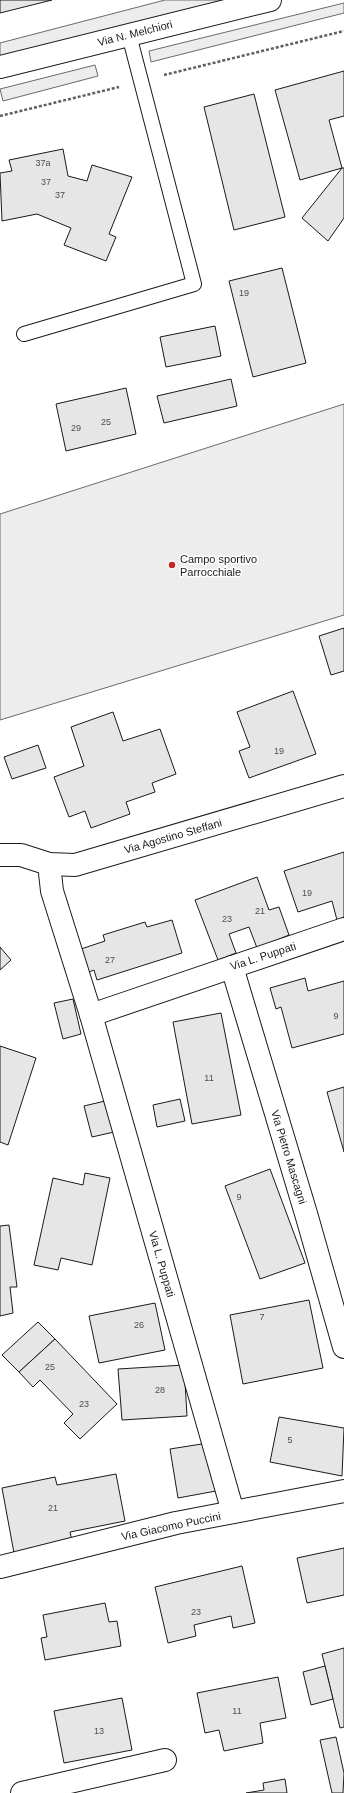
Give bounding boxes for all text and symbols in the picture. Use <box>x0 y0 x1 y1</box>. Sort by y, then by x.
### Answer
street label: Via N. Melchiori <box>96 18 174 48</box>
house number: 37a <box>35 158 51 168</box>
house number: 37 <box>41 177 51 187</box>
house number: 37 <box>55 190 65 200</box>
house number: 19 <box>239 288 249 298</box>
house number: 25 <box>101 417 111 427</box>
house number: 29 <box>71 423 81 433</box>
place label: Campo sportivo Parrocchiale <box>180 553 257 578</box>
marker: Campo sportivo Parrocchiale <box>167 560 177 570</box>
house number: 19 <box>274 746 284 756</box>
street label: Via Agostino Steffani <box>123 816 223 856</box>
house number: 19 <box>302 888 312 898</box>
house number: 21 <box>255 906 265 916</box>
house number: 23 <box>222 914 232 924</box>
street label: Via L. Puppati <box>229 940 297 972</box>
house number: 27 <box>105 955 115 965</box>
house number: 9 <box>333 1011 339 1021</box>
house number: 11 <box>204 1073 214 1083</box>
street label: Via Pietro Mascagni <box>269 1109 309 1205</box>
house number: 9 <box>236 1192 242 1202</box>
street label: Via L. Puppati <box>147 1230 177 1298</box>
house number: 7 <box>259 1312 265 1322</box>
house number: 26 <box>134 1320 144 1330</box>
house number: 25 <box>45 1362 55 1372</box>
house number: 28 <box>155 1385 165 1395</box>
house number: 23 <box>79 1399 89 1409</box>
house number: 5 <box>287 1435 293 1445</box>
house number: 21 <box>48 1503 58 1513</box>
street label: Via Giacomo Puccini <box>120 1510 222 1542</box>
house number: 23 <box>191 1607 201 1617</box>
house number: 11 <box>232 1706 242 1716</box>
house number: 13 <box>94 1726 104 1736</box>

